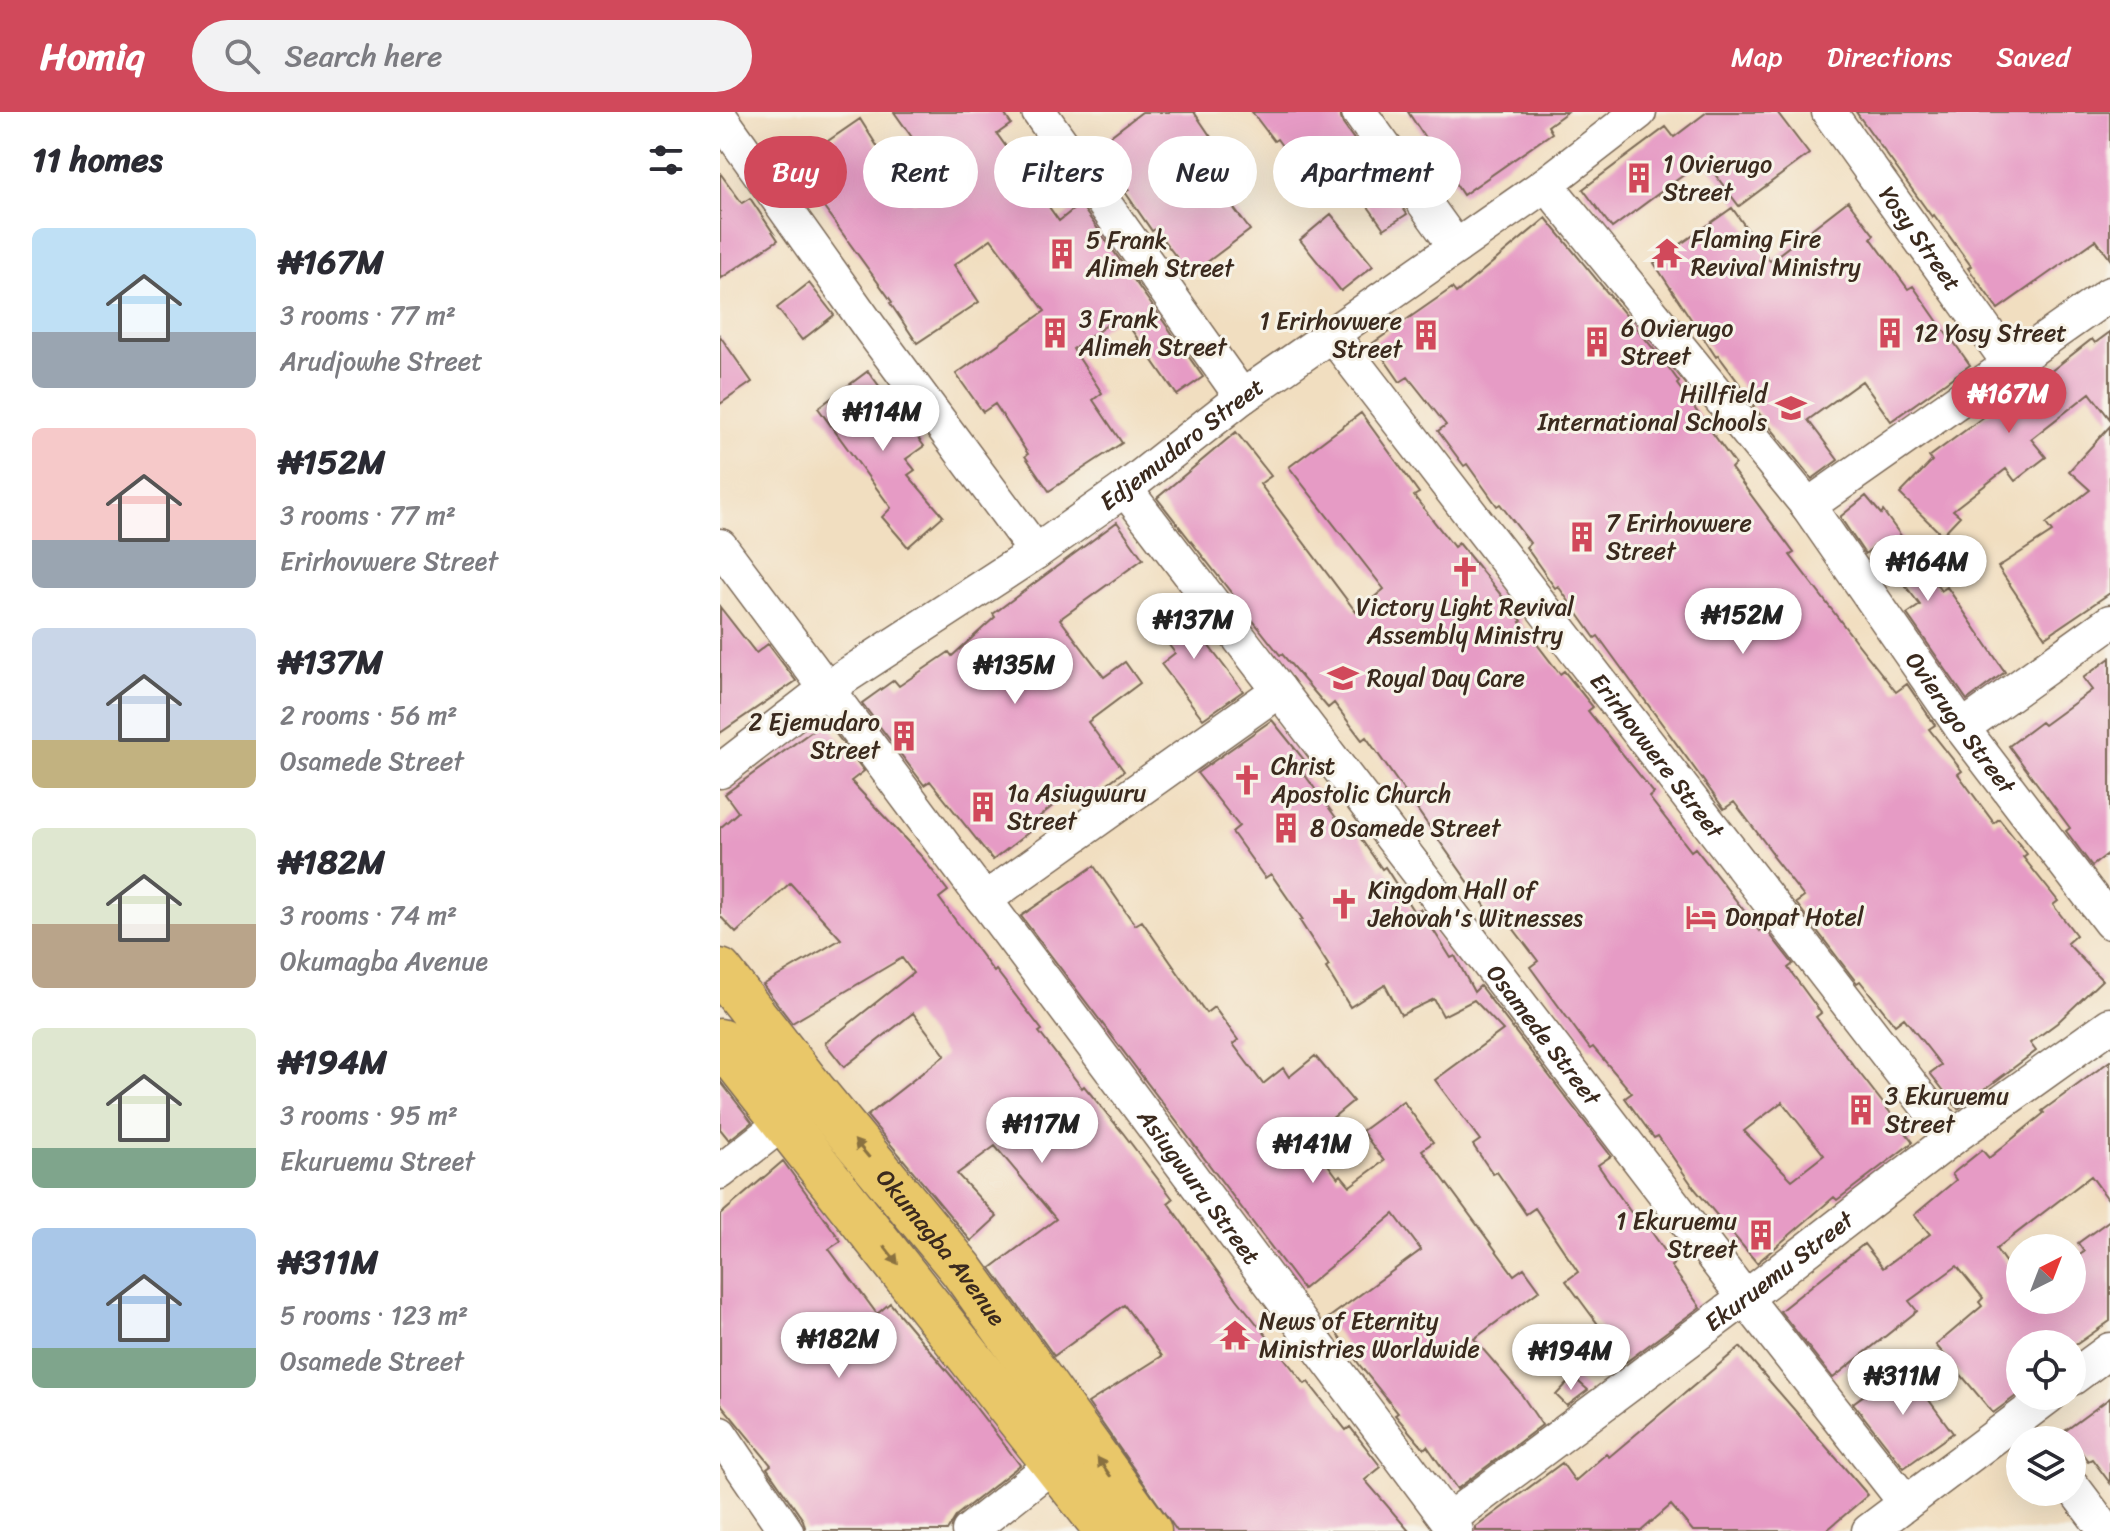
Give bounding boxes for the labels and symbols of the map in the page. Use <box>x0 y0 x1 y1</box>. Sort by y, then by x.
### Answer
place label: 1 Ovierugo Street <box>1663 143 1772 213</box>
building icon: 1 Ovierugo Street <box>1622 161 1656 195</box>
street label: Yosy Street <box>1867 177 1973 301</box>
place label: Flaming Fire Revival Ministry <box>1691 218 1861 288</box>
place label: 5 Frank Alimeh Street <box>1085 219 1235 289</box>
temple icon: Flaming Fire Revival Ministry <box>1650 236 1684 270</box>
building icon: 5 Frank Alimeh Street <box>1045 237 1079 271</box>
place label: 3 Frank Alimeh Street <box>1078 298 1228 368</box>
place label: 1 Erirhovwere Street <box>1260 300 1403 370</box>
place label: 6 Ovierugo Street <box>1621 307 1734 377</box>
place label: 12 Yosy Street <box>1914 312 2067 354</box>
building icon: 3 Frank Alimeh Street <box>1038 316 1072 350</box>
building icon: 12 Yosy Street <box>1873 316 1907 350</box>
building icon: 1 Erirhovwere Street <box>1409 318 1443 352</box>
building icon: 6 Ovierugo Street <box>1580 325 1614 359</box>
street label: Edjemudaro Street <box>1090 367 1273 522</box>
pin: ₦167M <box>1953 367 2065 435</box>
place label: Hillfield International Schools <box>1537 373 1769 443</box>
pin: ₦114M <box>827 385 939 453</box>
school or university icon: Hillfield International Schools <box>1774 391 1808 425</box>
place label: 7 Erirhovwere Street <box>1606 502 1752 572</box>
building icon: 7 Erirhovwere Street <box>1565 520 1599 554</box>
pin: ₦164M <box>1872 535 1984 603</box>
church icon: Victory Light Revival Assembly Ministry <box>1448 555 1482 589</box>
place label: Victory Light Revival Assembly Ministry <box>1356 586 1575 656</box>
pin: ₦152M <box>1687 588 1799 656</box>
pin: ₦137M <box>1138 593 1250 661</box>
pin: ₦135M <box>959 638 1071 706</box>
street label: Ovierugo Street <box>1894 643 2027 804</box>
place label: Royal Day Care <box>1367 657 1525 699</box>
school or university icon: Royal Day Care <box>1326 661 1360 695</box>
street label: Erirhovwere Street <box>1579 663 1736 849</box>
place label: 2 Ejemudaro Street <box>748 701 881 771</box>
building icon: 2 Ejemudaro Street <box>887 719 921 753</box>
place label: Christ Apostolic Church <box>1270 745 1451 815</box>
church icon: Christ Apostolic Church <box>1230 763 1264 797</box>
place label: 1a Asiugwuru Street <box>1007 772 1146 842</box>
building icon: 1a Asiugwuru Street <box>966 790 1000 824</box>
place label: 8 Osamede Street <box>1310 807 1502 849</box>
building icon: 8 Osamede Street <box>1269 811 1303 845</box>
place label: Kingdom Hall of Jehovah's Witnesses <box>1367 869 1583 939</box>
church icon: Kingdom Hall of Jehovah's Witnesses <box>1327 887 1361 921</box>
place label: Donpat Hotel <box>1725 896 1865 938</box>
hotel icon: Donpat Hotel <box>1684 900 1718 934</box>
street label: Osamede Street <box>1475 955 1613 1116</box>
place label: 3 Ekuruemu Street <box>1885 1075 2009 1145</box>
building icon: 3 Ekuruemu Street <box>1844 1093 1878 1127</box>
pin: ₦117M <box>986 1097 1098 1165</box>
street label: Asiugwuru Street <box>1126 1099 1272 1274</box>
pin: ₦141M <box>1257 1117 1369 1185</box>
one-way arrow <box>854 1139 871 1159</box>
street label: Okumagba Avenue <box>865 1159 1017 1336</box>
street label: Ekuruemu Street <box>1695 1199 1864 1343</box>
place label: 1 Ekuruemu Street <box>1616 1200 1738 1270</box>
building icon: 1 Ekuruemu Street <box>1744 1218 1778 1252</box>
north arrow <box>2006 1234 2086 1314</box>
one-way arrow <box>882 1245 898 1265</box>
place label: News of Eternity Ministries Worldwide <box>1259 1300 1480 1370</box>
pin: ₦182M <box>783 1312 895 1380</box>
temple icon: News of Eternity Ministries Worldwide <box>1218 1318 1252 1352</box>
pin: ₦194M <box>1515 1324 1627 1392</box>
pin: ₦311M <box>1847 1349 1959 1417</box>
one-way arrow <box>1097 1457 1112 1478</box>

